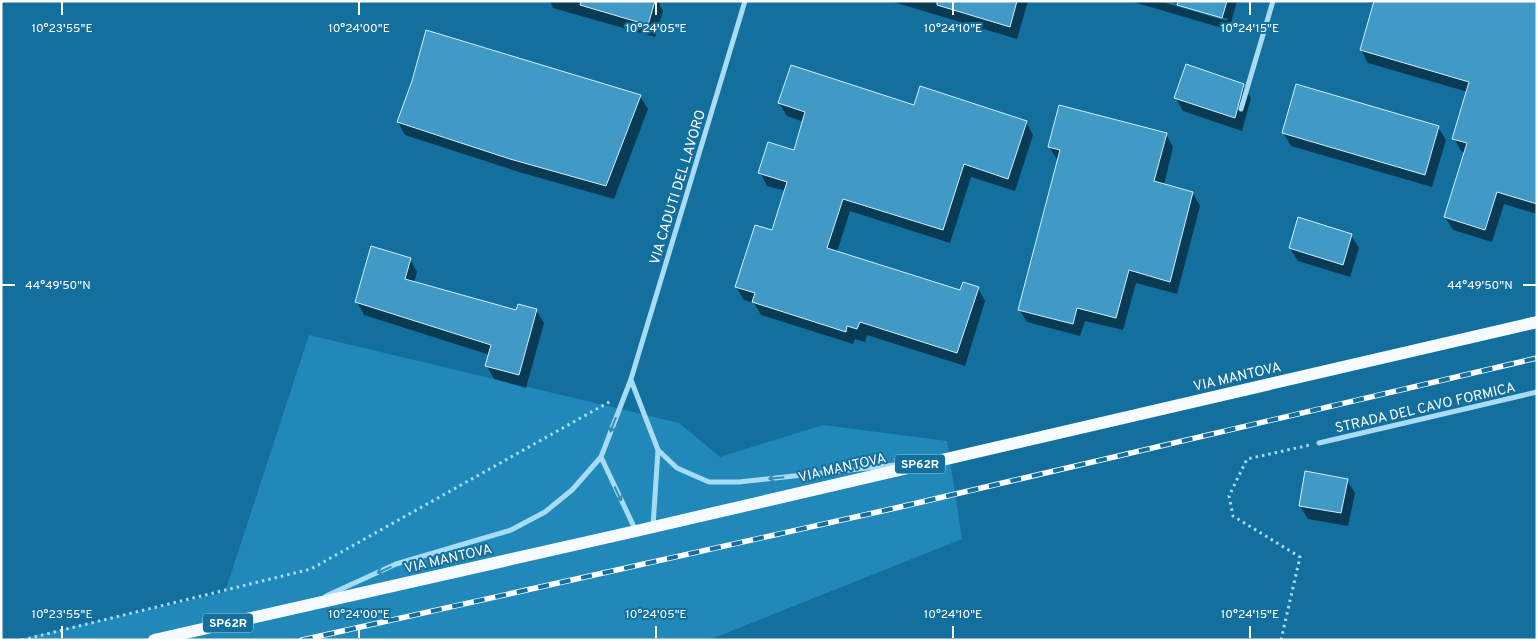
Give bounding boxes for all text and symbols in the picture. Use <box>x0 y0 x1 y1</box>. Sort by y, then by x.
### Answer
text: 10°23'55"E <box>31 21 93 37</box>
text: 10°24'00"E <box>328 21 390 37</box>
text: 10°24'05"E <box>625 21 687 37</box>
text: 10°24'10"E <box>924 21 982 37</box>
text: 10°24'15"E <box>1221 21 1279 37</box>
street label: VIA CADUTI DEL LAVORO <box>647 108 710 267</box>
text: 44°49'50"N <box>25 278 91 294</box>
text: 44°49'50"N <box>1447 278 1513 294</box>
street label: VIA MANTOVA <box>1192 359 1283 396</box>
street label: STRADA DEL CAVO FORMICA <box>1334 379 1517 437</box>
one-way arrow <box>608 417 617 432</box>
street label: VIA MANTOVA <box>797 450 888 487</box>
road number: SP62R <box>895 454 945 474</box>
one-way arrow <box>768 473 784 483</box>
one-way arrow <box>614 486 623 501</box>
street label: VIA MANTOVA <box>403 541 494 578</box>
one-way arrow <box>377 565 392 575</box>
text: 10°23'55"E <box>31 607 93 623</box>
text: 10°24'00"E <box>328 607 390 623</box>
text: 10°24'05"E <box>625 607 687 623</box>
text: 10°24'10"E <box>924 607 982 623</box>
text: 10°24'15"E <box>1221 607 1279 623</box>
road number: SP62R <box>203 614 253 632</box>

